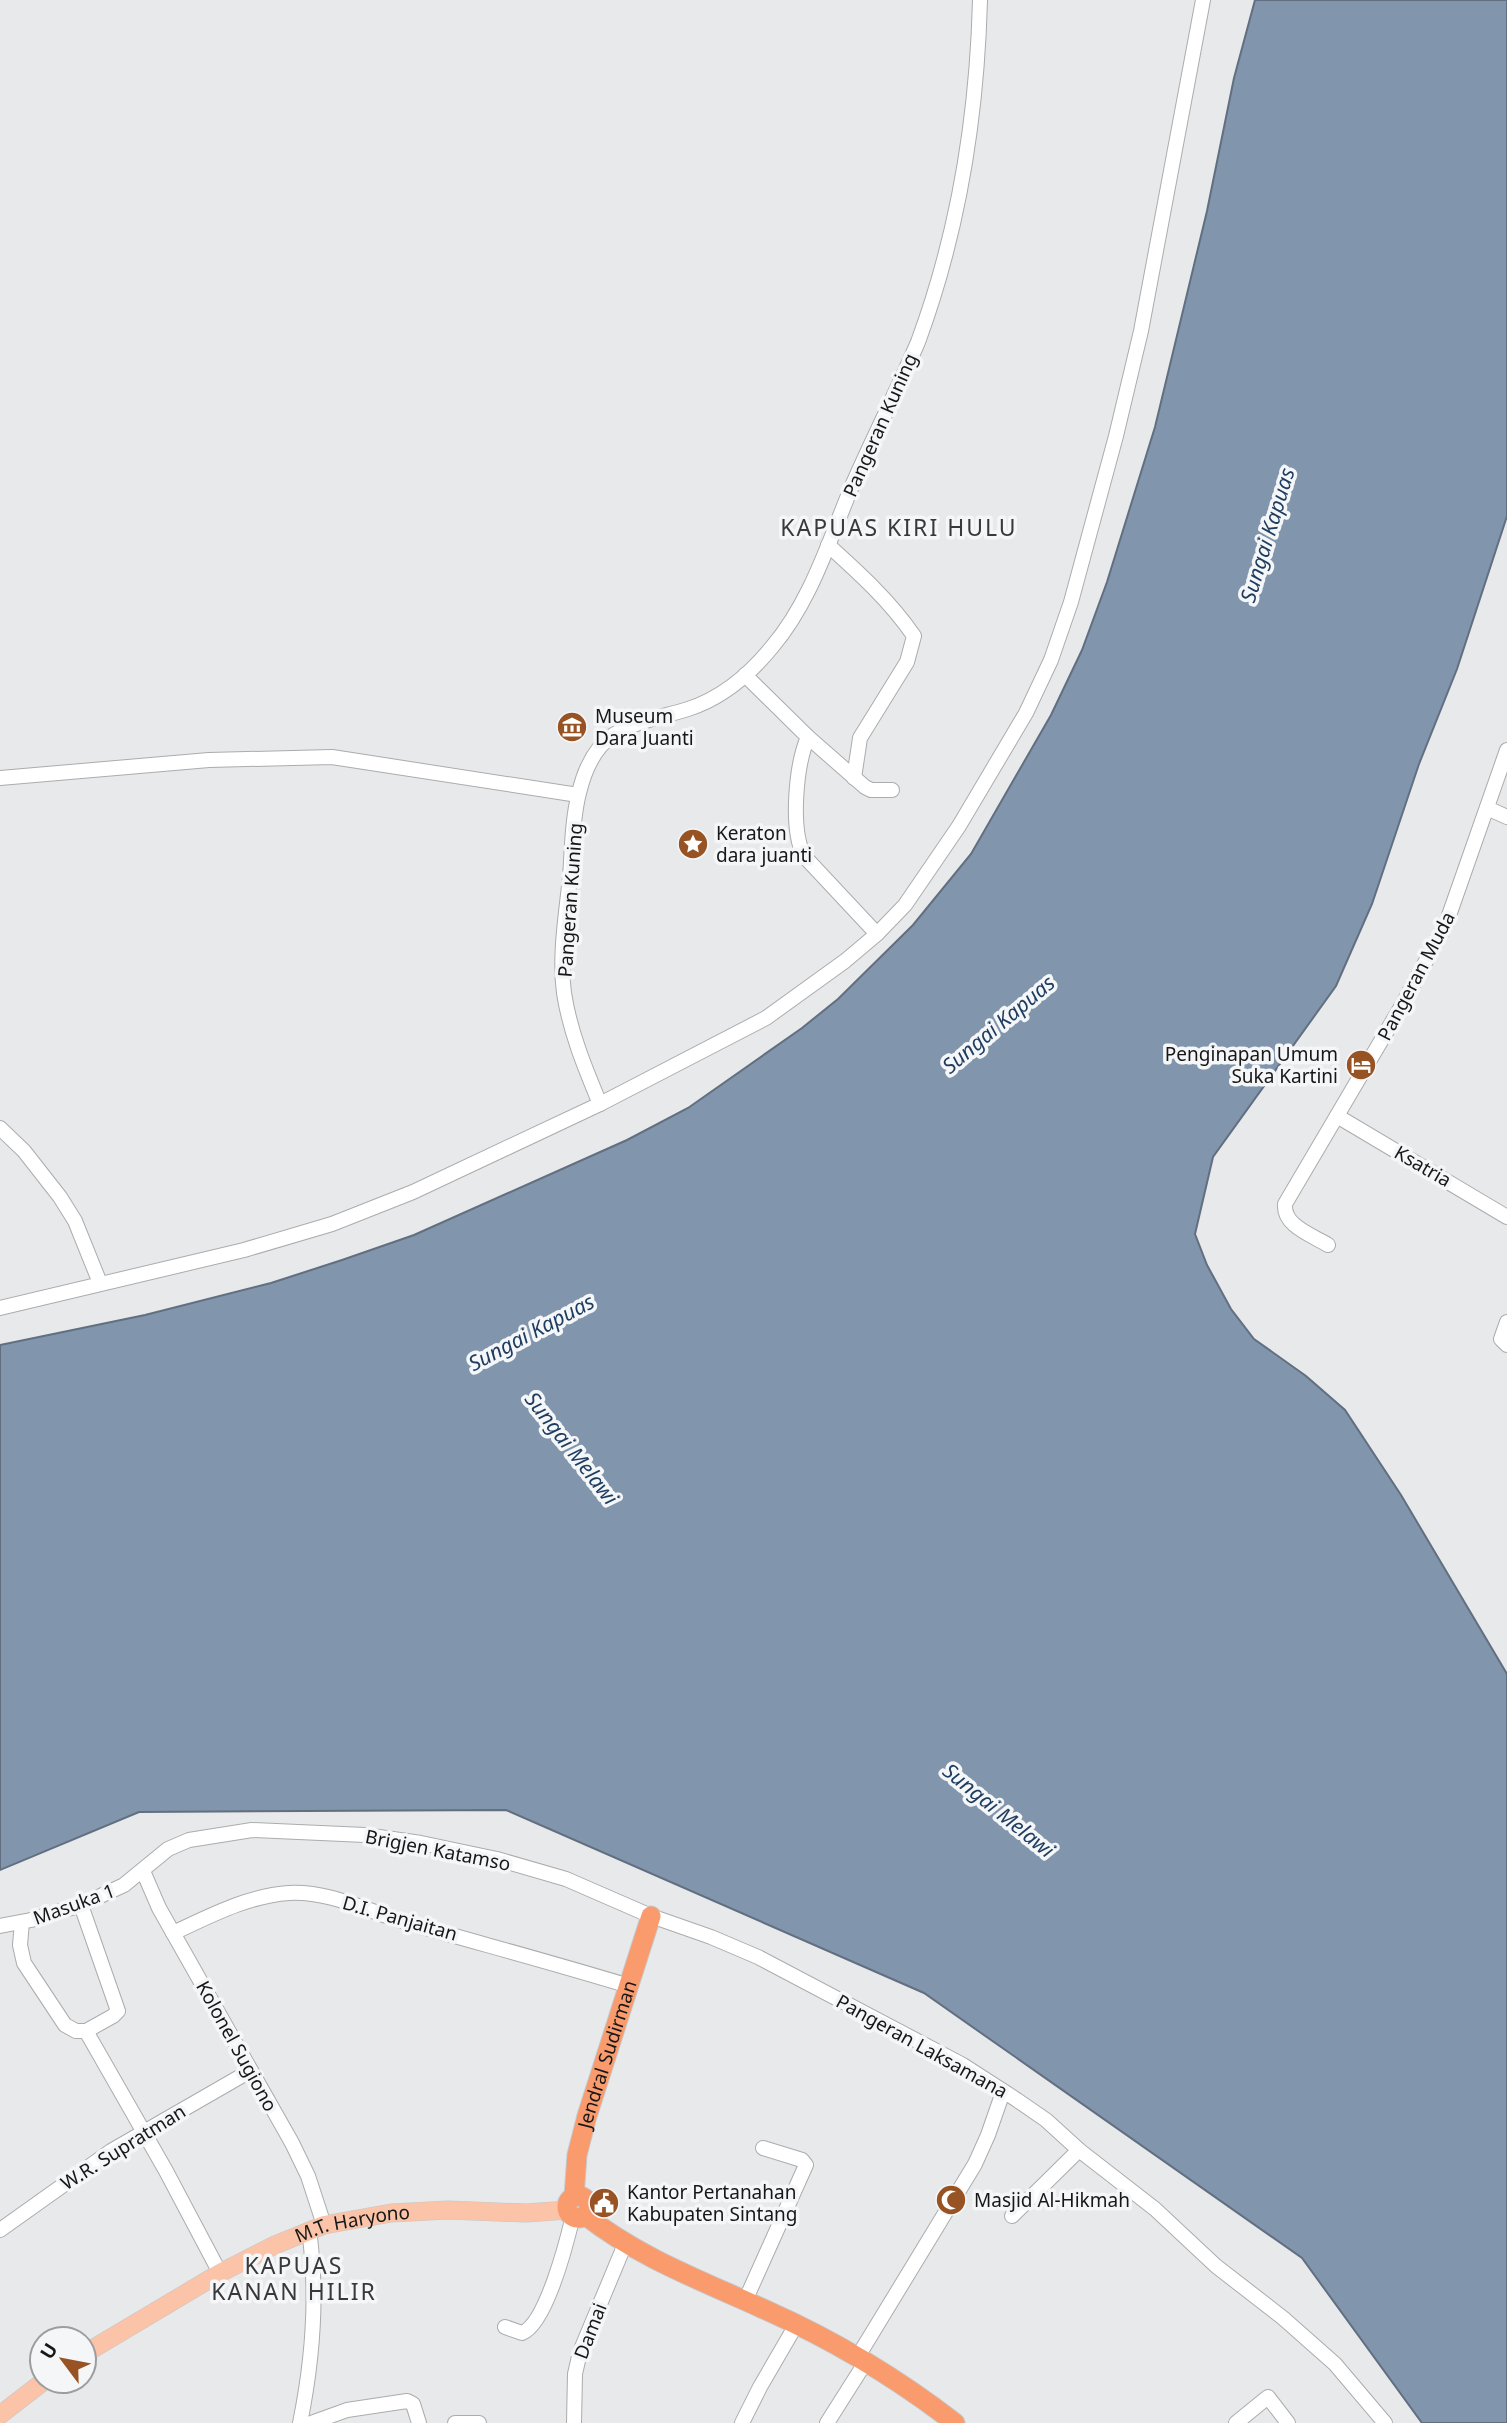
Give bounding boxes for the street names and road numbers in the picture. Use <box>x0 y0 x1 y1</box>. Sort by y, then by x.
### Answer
street label: Pangeran Kuning <box>837 349 923 501</box>
street label: Pangeran Kuning <box>552 822 588 978</box>
street label: Pangeran Muda <box>1371 907 1461 1045</box>
street label: Ksatria <box>1390 1139 1456 1193</box>
street label: Brigjen Katamso <box>363 1823 513 1877</box>
street label: Masuka 1 <box>29 1877 119 1931</box>
street label: D.I. Panjaitan <box>340 1889 460 1947</box>
street label: Kolonel Sugiono <box>190 1976 284 2116</box>
street label: Jendral Sudirman <box>571 1977 643 2133</box>
street label: Pangeran Laksamana <box>832 1988 1012 2104</box>
street label: W.R. Supratman <box>56 2098 190 2196</box>
street label: M.T. Haryono <box>291 2199 410 2249</box>
street label: Damai <box>567 2299 613 2363</box>

